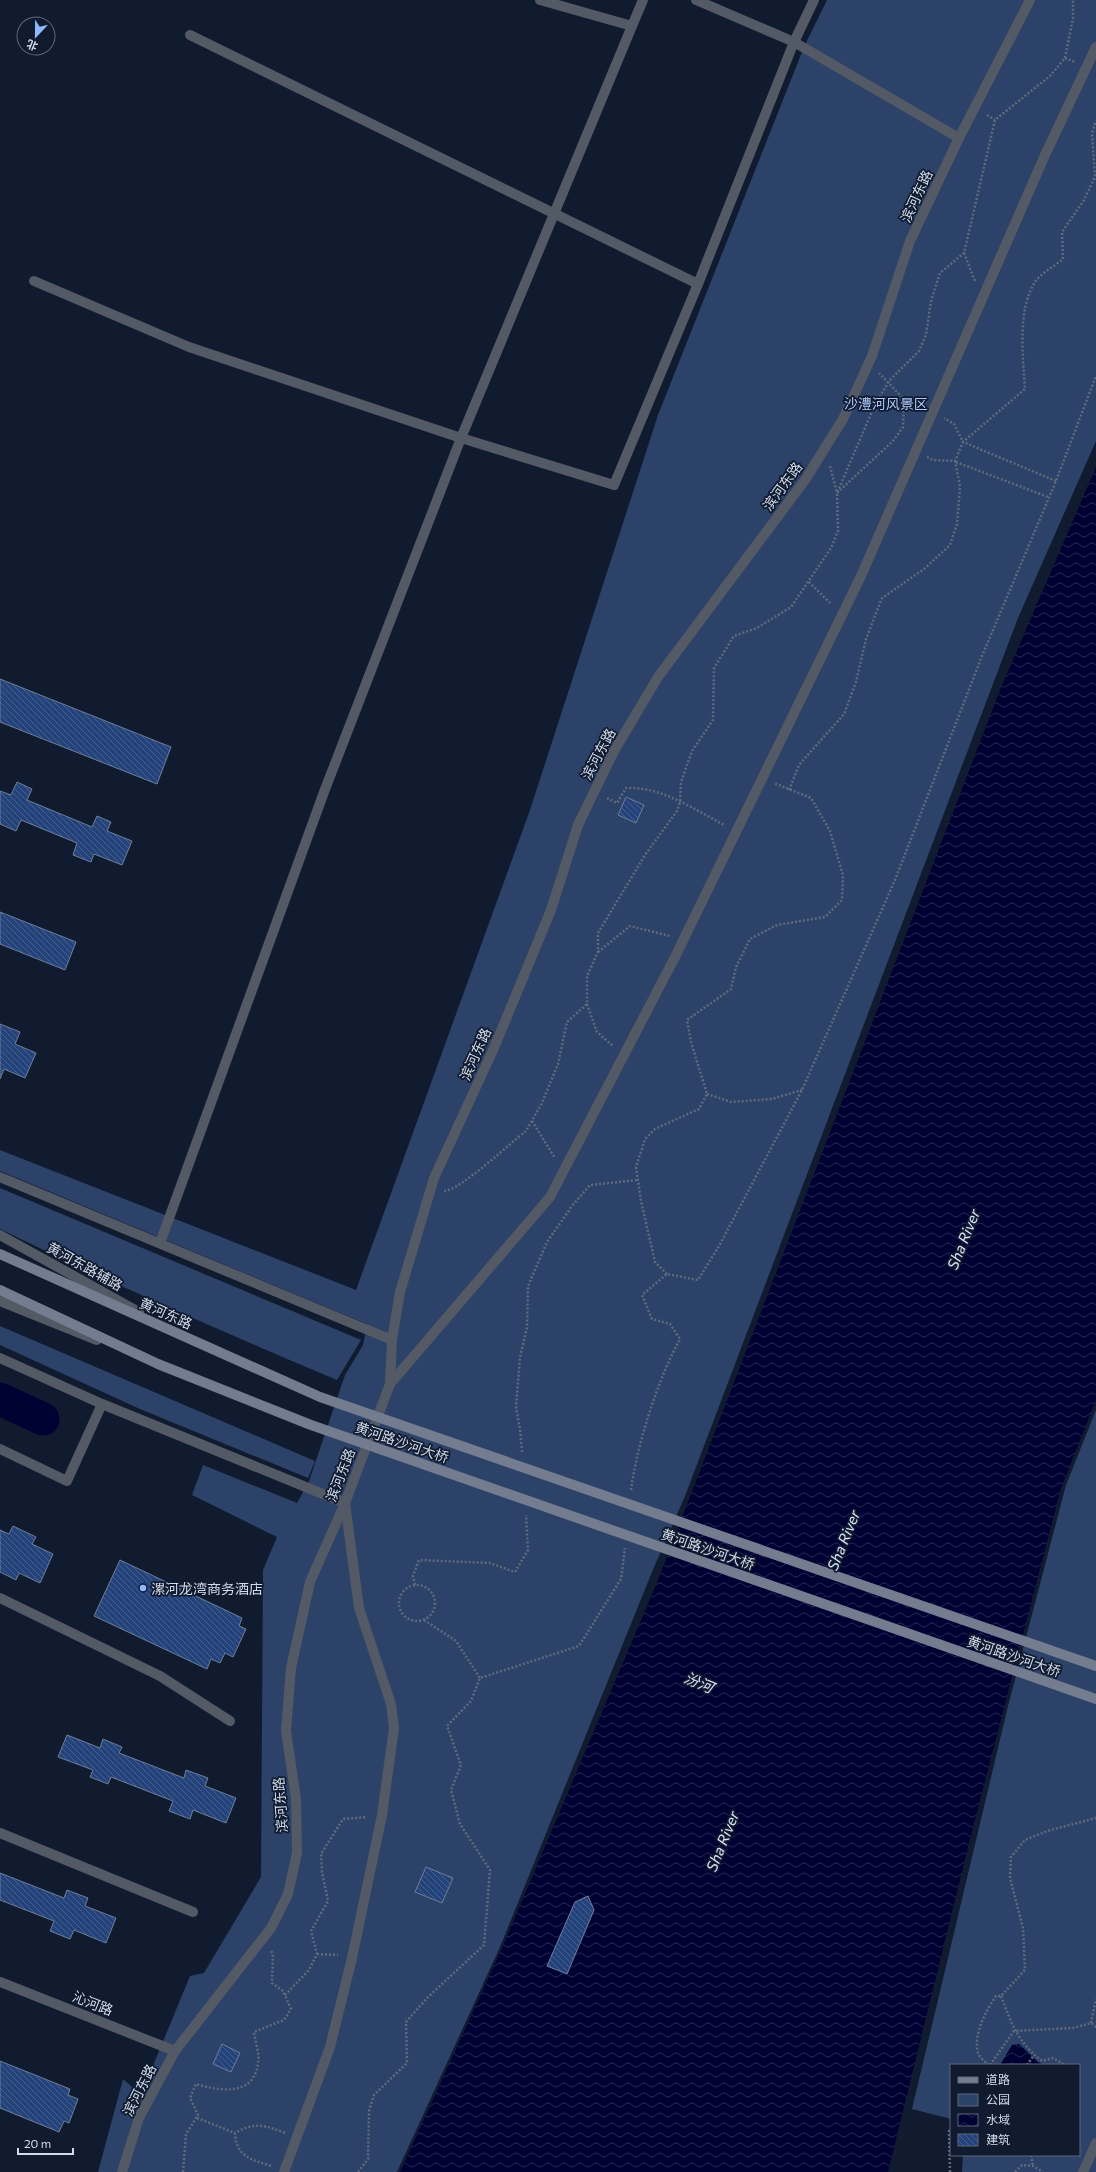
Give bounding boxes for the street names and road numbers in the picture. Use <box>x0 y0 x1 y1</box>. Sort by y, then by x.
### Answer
street label: 滨河东路 <box>896 167 936 225</box>
street label: 滨河东路 <box>759 458 805 514</box>
street label: 滨河东路 <box>577 725 619 783</box>
street label: 滨河东路 <box>456 1025 494 1083</box>
street label: 黄河东路辅路 <box>44 1238 126 1294</box>
street label: 黄河东路 <box>137 1294 195 1332</box>
street label: 黄河路沙河大桥 <box>353 1418 451 1466</box>
street label: 滨河东路 <box>322 1446 358 1504</box>
street label: 黄河路沙河大桥 <box>659 1525 757 1573</box>
street label: 黄河路沙河大桥 <box>965 1632 1063 1680</box>
street label: 滨河东路 <box>270 1776 290 1834</box>
street label: 沁河路 <box>70 1988 116 2018</box>
street label: 滨河东路 <box>119 2061 159 2119</box>

